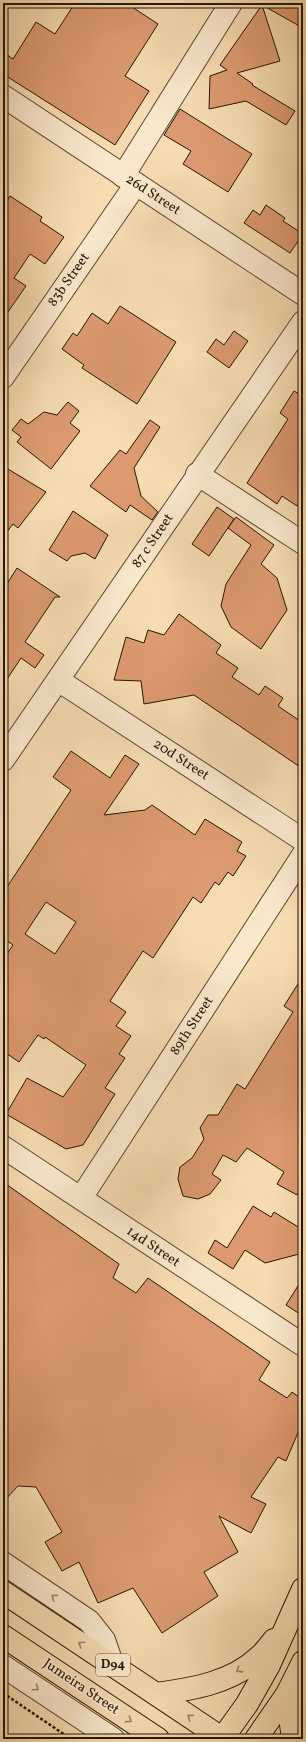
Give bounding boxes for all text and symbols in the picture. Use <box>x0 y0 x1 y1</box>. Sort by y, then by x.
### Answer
street label: 26d Street <box>122 170 184 220</box>
street label: 83b Street <box>44 249 94 311</box>
street label: 87 c Street <box>128 510 178 572</box>
street label: 20d Street <box>149 735 213 785</box>
street label: 89th Street <box>166 993 218 1059</box>
street label: 14d Street <box>122 1222 184 1272</box>
one-way arrow <box>51 1594 58 1601</box>
one-way arrow <box>79 1642 86 1649</box>
street label: Jumeira Street <box>39 1654 123 1720</box>
road number: D94 <box>96 1654 130 1676</box>
one-way arrow <box>237 1665 244 1672</box>
one-way arrow <box>31 1683 38 1690</box>
one-way arrow <box>125 1715 132 1722</box>
one-way arrow <box>187 1715 194 1722</box>

